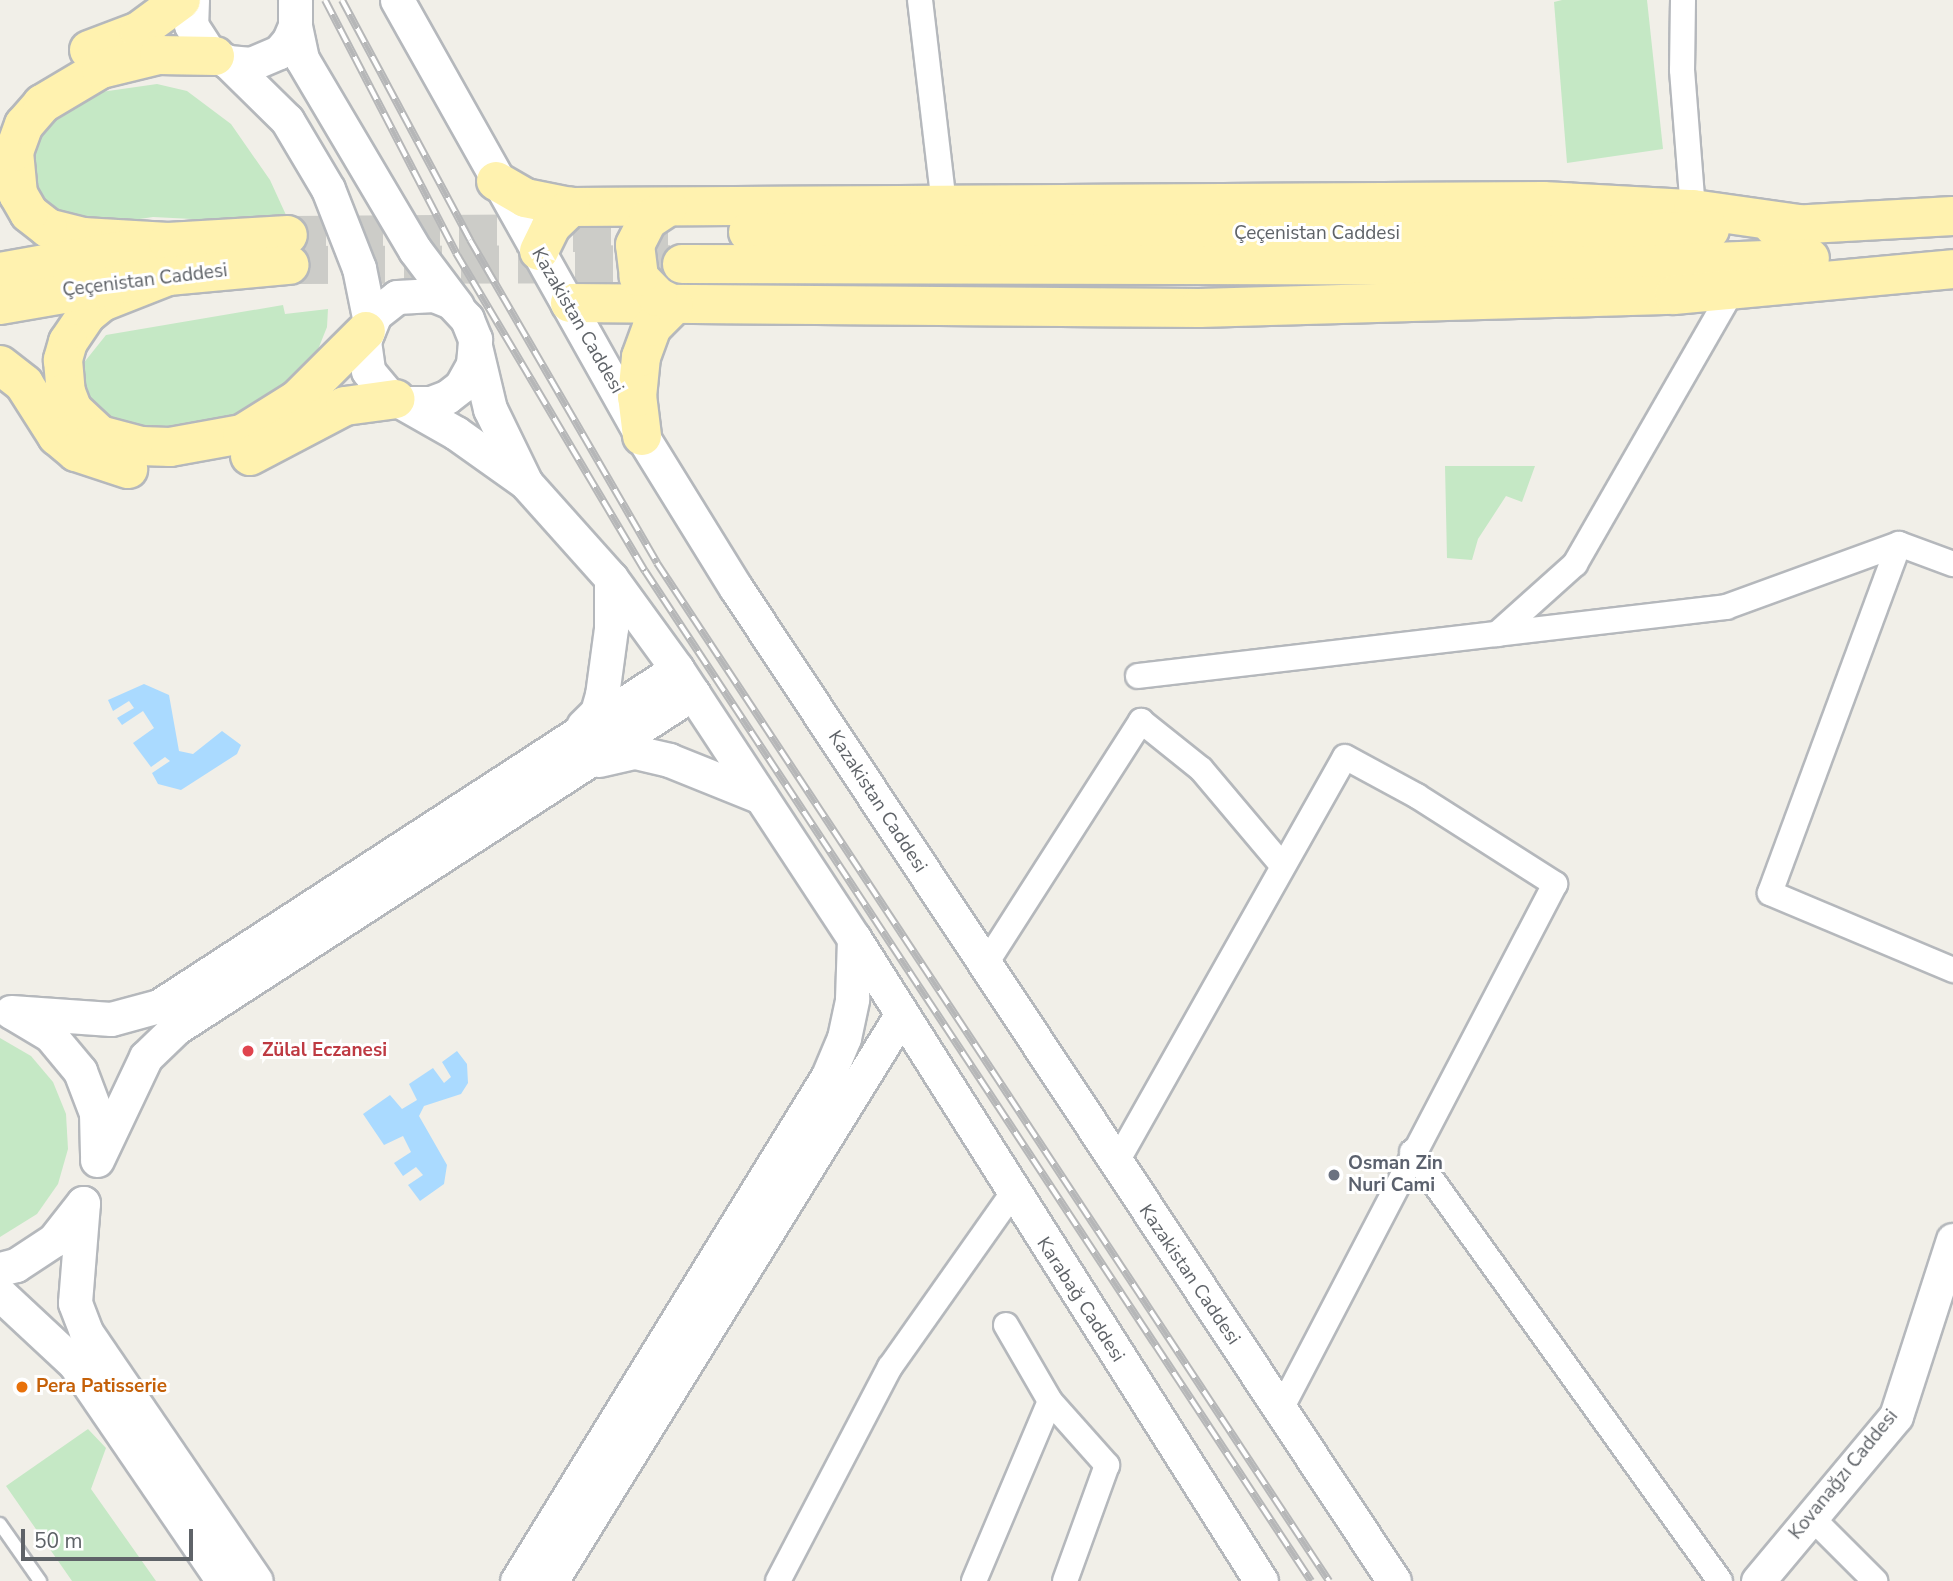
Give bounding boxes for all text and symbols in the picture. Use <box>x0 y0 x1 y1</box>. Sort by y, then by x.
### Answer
street label: Çeçenistan Caddesi <box>1234 223 1400 245</box>
street label: Kazakistan Caddesi <box>526 244 628 398</box>
street label: Çeçenistan Caddesi <box>61 260 229 302</box>
street label: Kazakistan Caddesi <box>823 727 931 877</box>
place label: Zülal Eczanesi <box>262 1040 387 1062</box>
marker: Zülal Eczanesi <box>240 1043 256 1059</box>
place label: Osman Zin Nuri Cami <box>1348 1153 1443 1197</box>
marker: Osman Zin Nuri Cami <box>1326 1167 1342 1183</box>
street label: Kazakistan Caddesi <box>1134 1200 1244 1350</box>
street label: Karabağ Caddesi <box>1031 1233 1129 1367</box>
place label: Pera Patisserie <box>36 1376 167 1398</box>
marker: Pera Patisserie <box>14 1379 30 1395</box>
street label: Kovanağzı Caddesi <box>1785 1406 1903 1544</box>
scale bar <box>24 1514 196 1558</box>
text: 50 m <box>34 1527 83 1555</box>

